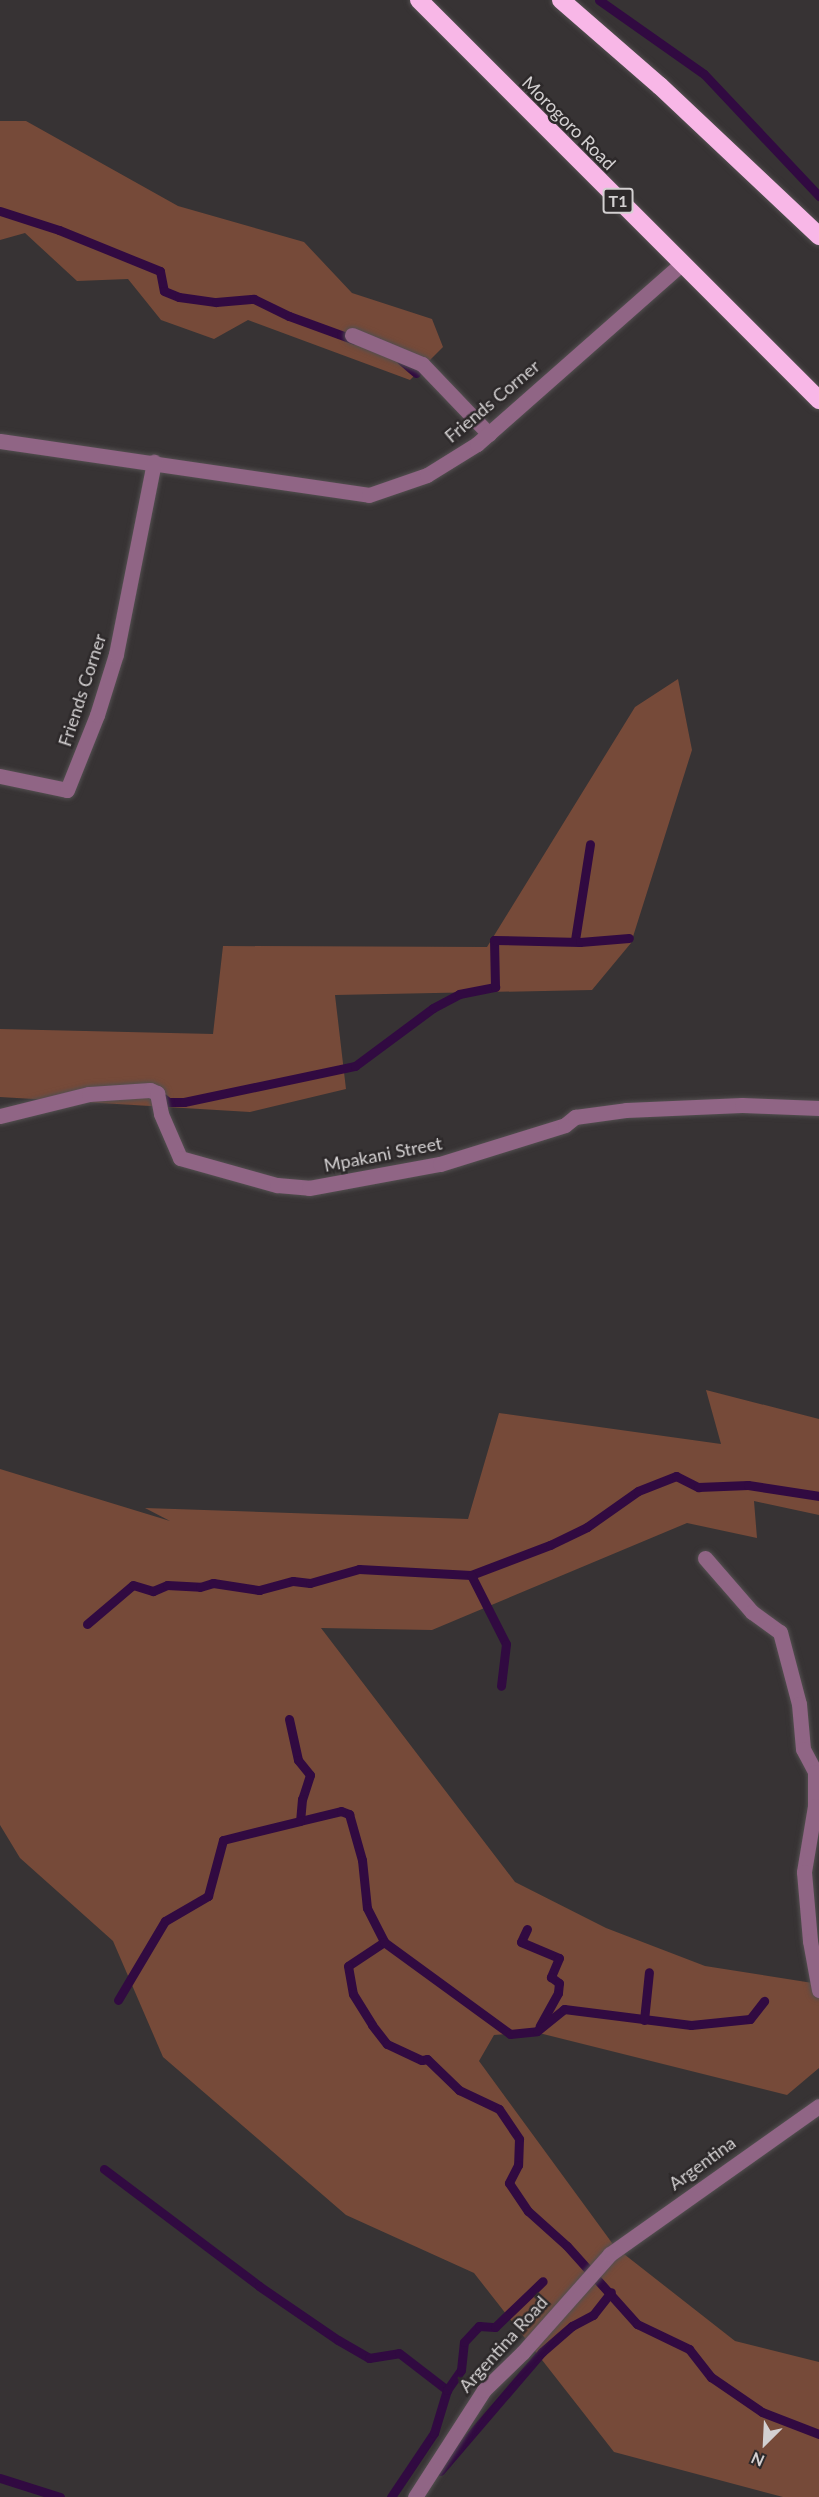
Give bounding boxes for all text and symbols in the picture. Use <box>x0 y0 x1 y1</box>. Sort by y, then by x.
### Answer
street label: Morogoro Road <box>518 72 620 174</box>
road number: T1 <box>602 188 634 214</box>
street label: Friends Corner <box>440 355 544 447</box>
street label: Friends Corner <box>54 631 110 749</box>
street label: Mpakani Street <box>322 1132 444 1176</box>
street label: Argentina <box>664 2132 740 2194</box>
street label: Argentina Road <box>454 2292 552 2396</box>
north arrow <box>735 2413 795 2473</box>
text: N <box>748 2449 767 2471</box>

